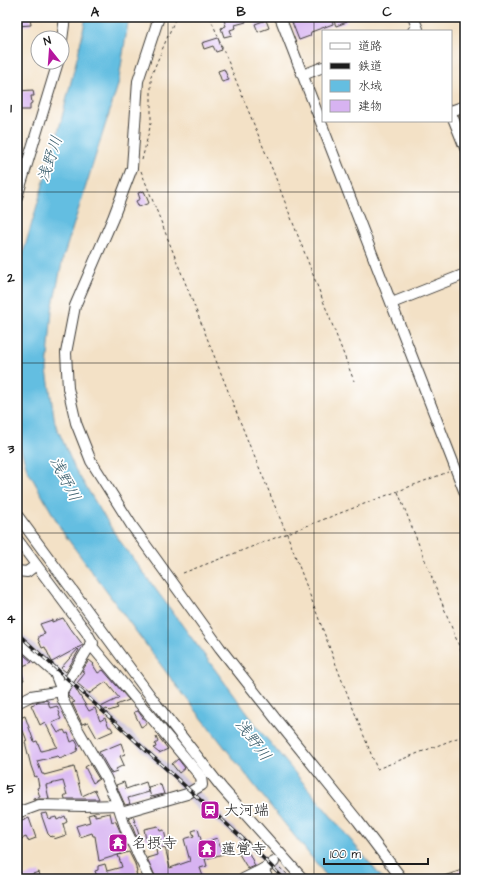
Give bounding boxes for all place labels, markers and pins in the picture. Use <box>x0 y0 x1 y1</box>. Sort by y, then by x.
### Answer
station icon: 大河端 <box>199 799 221 821</box>
place label: 大河端 <box>224 800 269 821</box>
temple icon: 名摂寺 <box>107 832 129 854</box>
place label: 名摂寺 <box>132 833 177 854</box>
temple icon: 蓮覚寺 <box>196 838 218 860</box>
place label: 蓮覚寺 <box>221 839 266 860</box>

